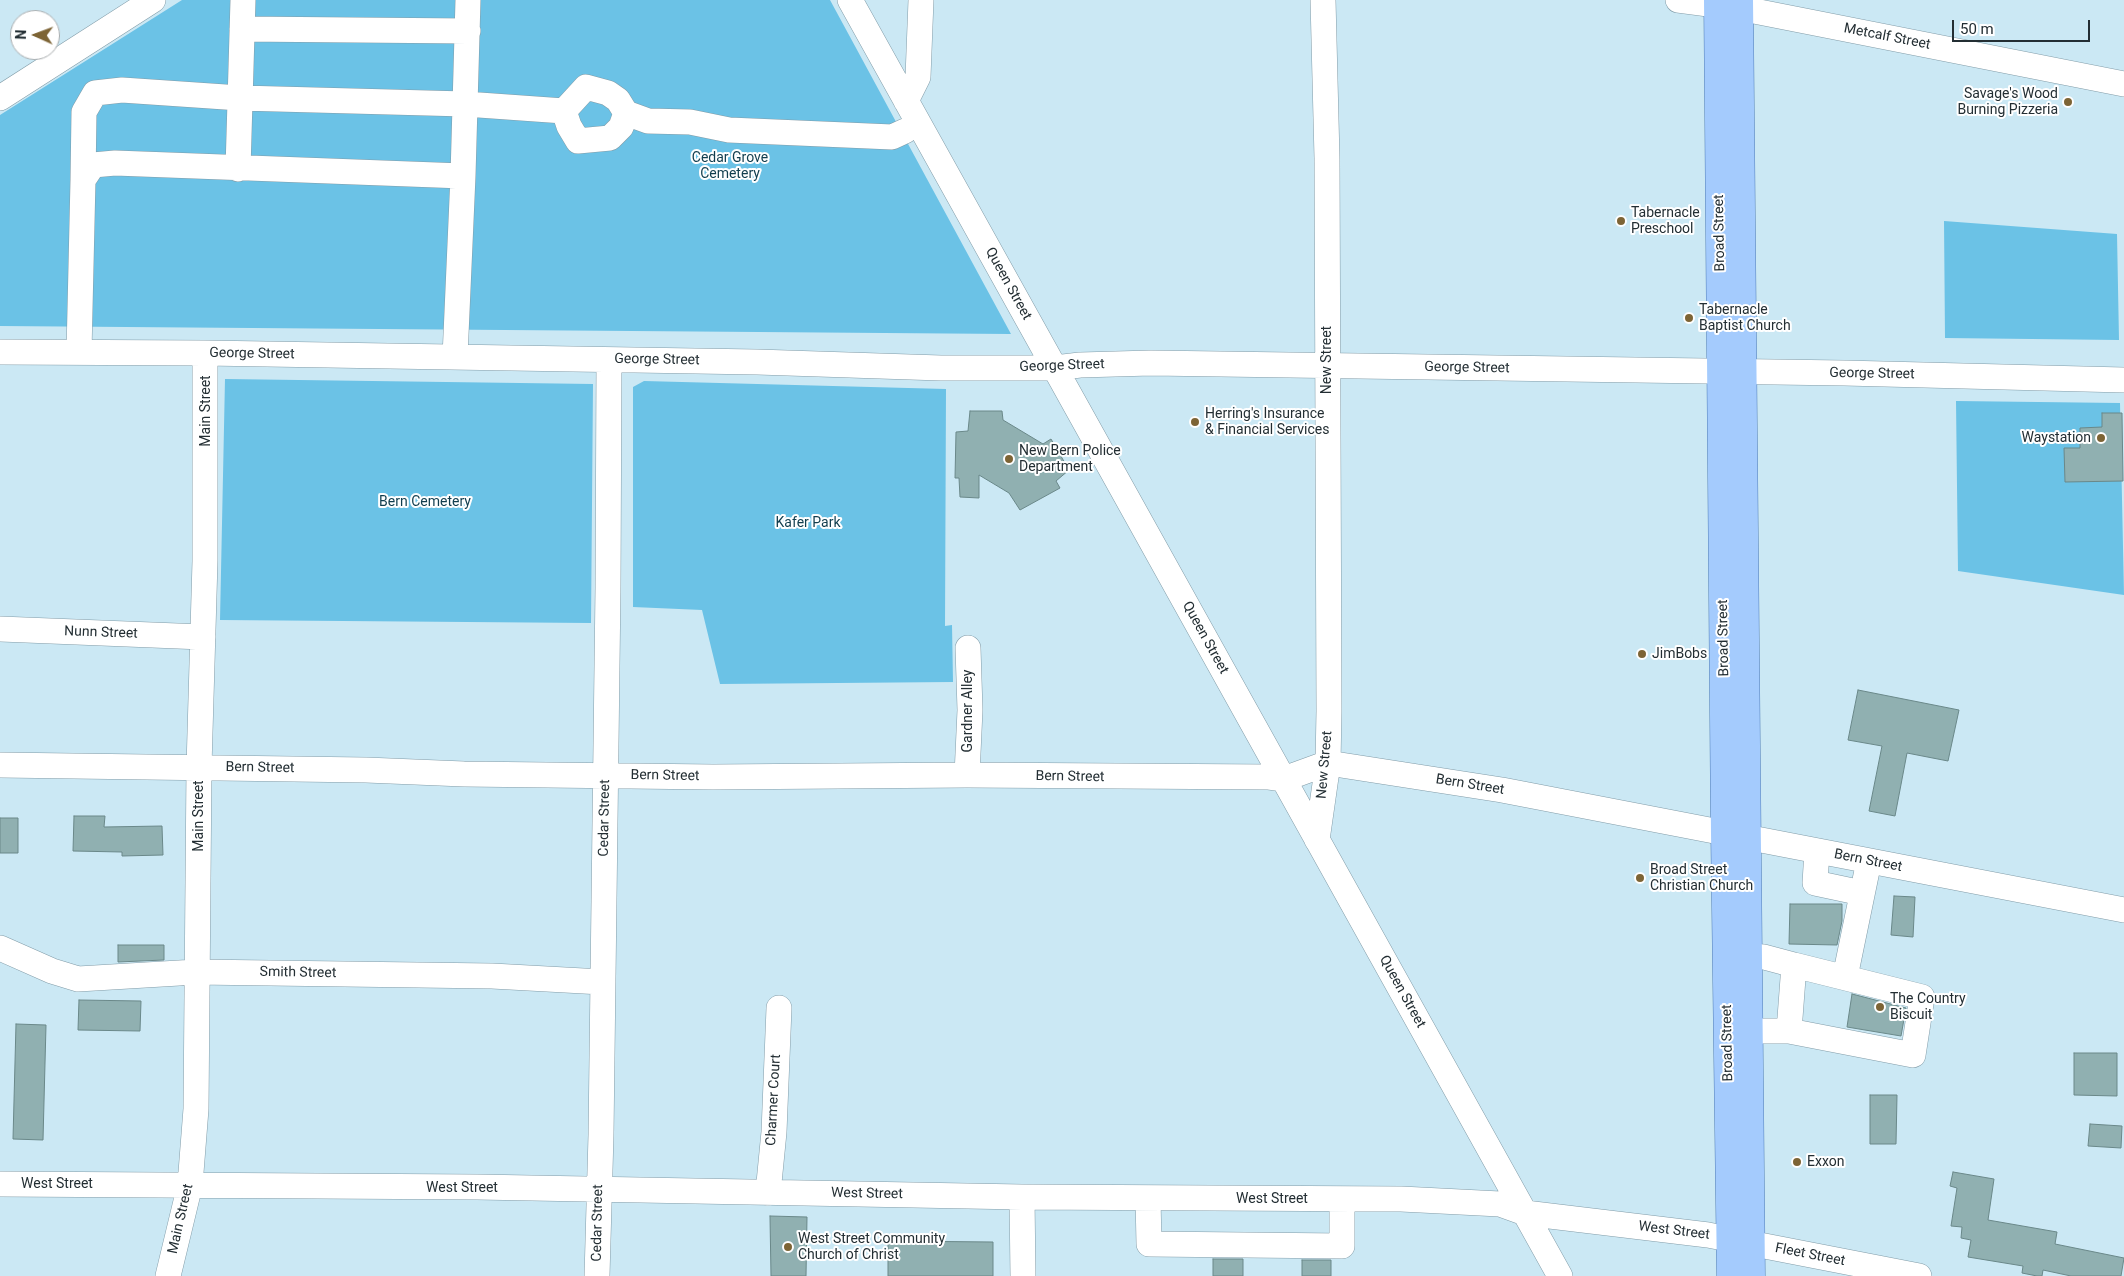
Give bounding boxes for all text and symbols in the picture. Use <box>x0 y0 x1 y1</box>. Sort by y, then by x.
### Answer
north arrow <box>10 10 60 60</box>
scale bar <box>1954 10 2092 42</box>
street label: Metcalf Street <box>1842 20 1932 54</box>
text: 50 m <box>1960 20 1994 38</box>
text: N <box>13 29 29 40</box>
place label: Savage's Wood Burning Pizzeria <box>1957 86 2058 118</box>
marker: Savage's Wood Burning Pizzeria <box>2062 96 2074 108</box>
park label: Cedar Grove Cemetery <box>692 150 768 182</box>
street label: Broad Street <box>1711 194 1729 272</box>
place label: Tabernacle Preschool <box>1631 205 1700 238</box>
marker: Tabernacle Preschool <box>1615 215 1627 227</box>
street label: Queen Street <box>981 245 1035 323</box>
place label: Tabernacle Baptist Church <box>1699 302 1791 334</box>
marker: Tabernacle Baptist Church <box>1683 312 1695 324</box>
street label: New Street <box>1319 326 1335 394</box>
street label: George Street <box>209 345 295 363</box>
street label: George Street <box>614 351 700 369</box>
street label: George Street <box>1019 356 1105 376</box>
street label: George Street <box>1424 359 1510 377</box>
street label: George Street <box>1829 365 1915 383</box>
street label: Main Street <box>198 375 214 447</box>
place label: Herring's Insurance & Financial Services <box>1205 406 1329 438</box>
marker: Herring's Insurance & Financial Services <box>1189 416 1201 428</box>
place label: Waystation <box>2022 430 2091 446</box>
marker: Waystation <box>2095 432 2107 444</box>
place label: New Bern Police Department <box>1019 443 1121 476</box>
marker: New Bern Police Department <box>1003 453 1015 465</box>
park label: Bern Cemetery <box>379 494 471 510</box>
park label: Kafer Park <box>776 515 840 531</box>
street label: Queen Street <box>1178 599 1232 677</box>
street label: Broad Street <box>1715 599 1733 677</box>
street label: Nunn Street <box>64 623 138 643</box>
place label: JimBobs <box>1652 646 1707 662</box>
marker: JimBobs <box>1636 648 1648 660</box>
street label: Gardner Alley <box>960 670 976 752</box>
street label: New Street <box>1314 730 1336 800</box>
street label: Bern Street <box>225 759 295 777</box>
street label: Bern Street <box>630 767 700 785</box>
street label: Bern Street <box>1035 768 1105 786</box>
street label: Bern Street <box>1435 771 1505 799</box>
street label: Cedar Street <box>596 779 614 857</box>
street label: Main Street <box>191 780 207 852</box>
street label: Bern Street <box>1833 846 1903 876</box>
place label: Broad Street Christian Church <box>1650 862 1753 894</box>
marker: Broad Street Christian Church <box>1634 872 1646 884</box>
street label: Queen Street <box>1375 953 1429 1031</box>
street label: Smith Street <box>260 964 336 982</box>
place label: The Country Biscuit <box>1890 991 1966 1024</box>
marker: The Country Biscuit <box>1874 1001 1886 1013</box>
street label: Broad Street <box>1719 1004 1737 1082</box>
street label: Charmer Court <box>763 1054 785 1146</box>
place label: Exxon <box>1807 1154 1844 1170</box>
marker: Exxon <box>1791 1156 1803 1168</box>
street label: West Street <box>21 1176 93 1192</box>
street label: West Street <box>426 1180 498 1196</box>
street label: Main Street <box>165 1182 197 1256</box>
street label: Cedar Street <box>589 1184 607 1262</box>
street label: West Street <box>831 1185 903 1203</box>
street label: West Street <box>1236 1191 1308 1207</box>
street label: West Street <box>1637 1218 1711 1244</box>
place label: West Street Community Church of Christ <box>798 1231 945 1264</box>
street label: Fleet Street <box>1774 1240 1846 1270</box>
marker: West Street Community Church of Christ <box>782 1241 794 1253</box>

